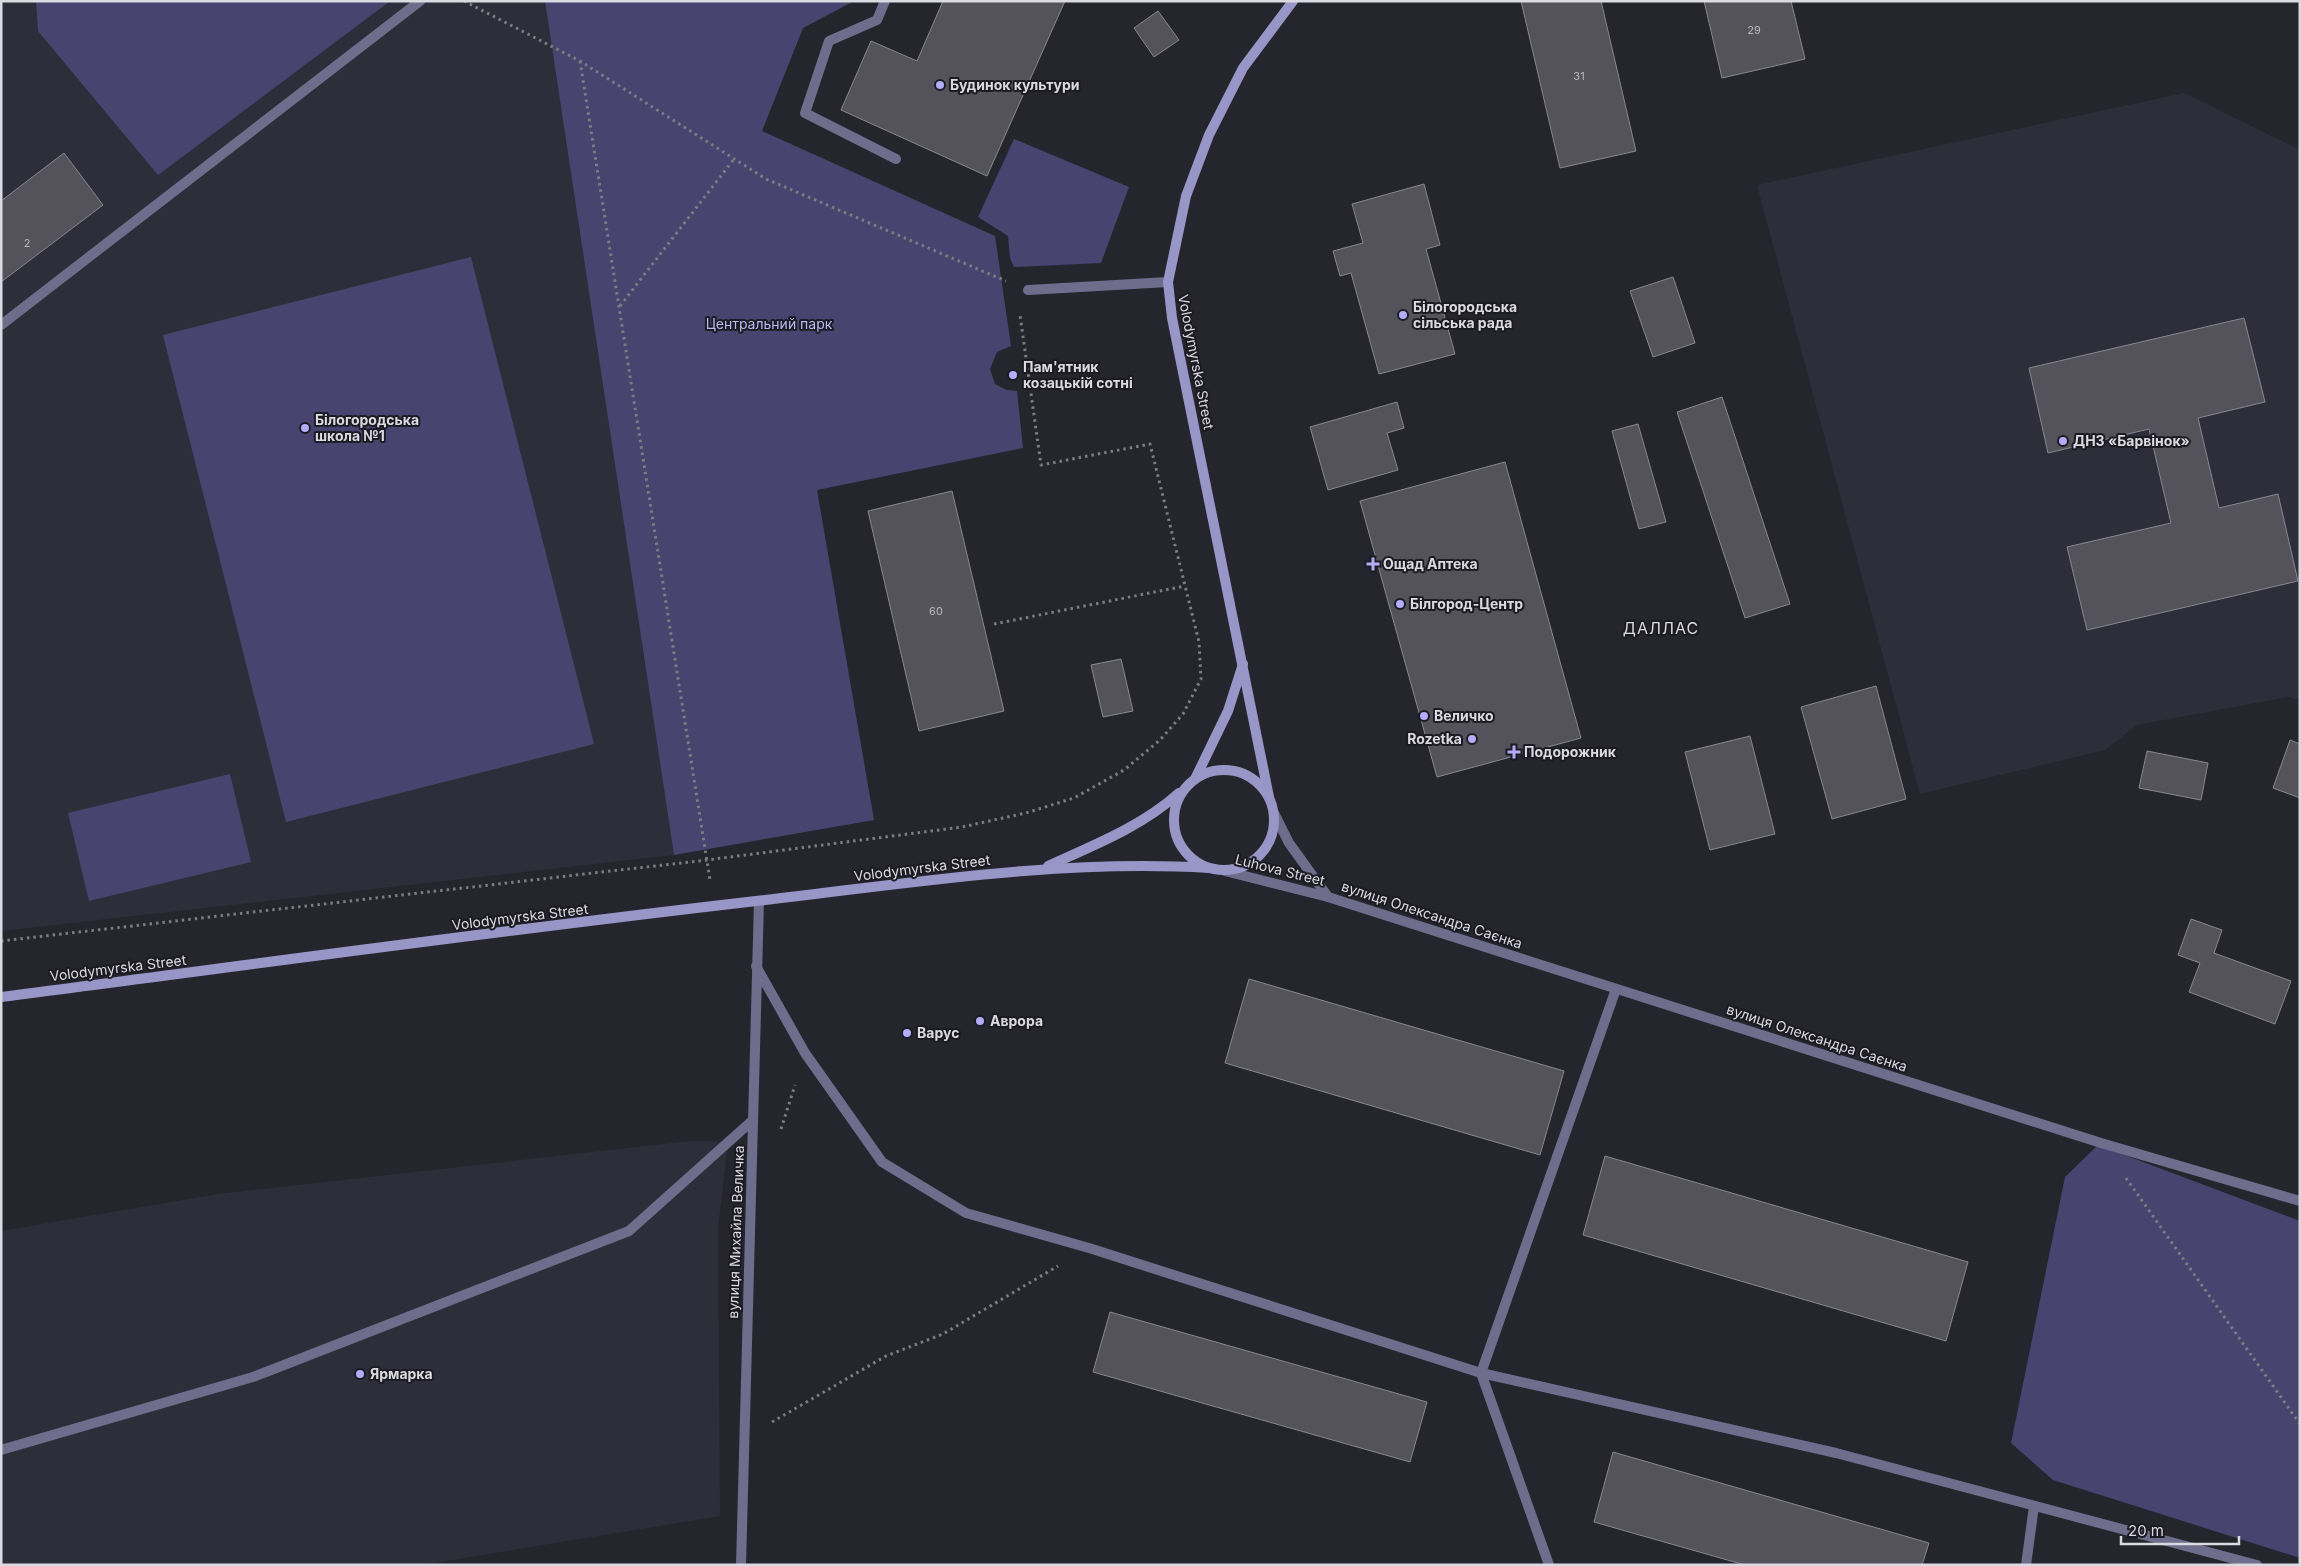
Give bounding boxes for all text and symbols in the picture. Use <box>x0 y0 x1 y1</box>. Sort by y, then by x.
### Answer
house number: 29 <box>1747 23 1761 37</box>
house number: 31 <box>1573 69 1585 83</box>
place label: Будинок культури <box>950 76 1080 93</box>
marker: Будинок культури <box>934 79 946 91</box>
house number: 2 <box>24 236 30 250</box>
street label: Volodymyrska Street <box>1175 293 1218 431</box>
place label: Білогородська сільська рада <box>1413 298 1517 331</box>
marker: Білогородська сільська рада <box>1397 309 1409 321</box>
park label: Центральний парк <box>706 315 833 332</box>
place label: Пам'ятник козацькій сотні <box>1023 358 1133 391</box>
marker: Пам'ятник козацькій сотні <box>1007 369 1019 381</box>
place label: Білогородська школа №1 <box>315 411 419 444</box>
marker: Білогородська школа №1 <box>299 422 311 434</box>
place label: ДНЗ «Барвінок» <box>2073 432 2190 449</box>
marker: ДНЗ «Барвінок» <box>2057 435 2069 447</box>
place label: Ощад Аптека <box>1383 555 1478 572</box>
marker: Ощад Аптека <box>1367 558 1379 570</box>
place label: Білгород-Центр <box>1410 595 1523 612</box>
marker: Білгород-Центр <box>1394 598 1406 610</box>
house number: 60 <box>929 604 943 618</box>
district label: ДАЛЛАС <box>1623 618 1699 638</box>
place label: Величко <box>1434 707 1494 724</box>
marker: Величко <box>1418 710 1430 722</box>
place label: Rozetka <box>1407 730 1462 747</box>
marker: Rozetka <box>1466 733 1478 745</box>
place label: Подорожник <box>1524 743 1617 760</box>
marker: Подорожник <box>1508 746 1520 758</box>
street label: Luhova Street <box>1234 850 1327 889</box>
street label: Volodymyrska Street <box>853 851 991 884</box>
street label: вулиця Олександра Саєнка <box>1340 877 1525 952</box>
street label: Volodymyrska Street <box>451 900 589 933</box>
street label: Volodymyrska Street <box>49 951 187 984</box>
street label: вулиця Олександра Саєнка <box>1725 1000 1910 1075</box>
place label: Аврора <box>990 1012 1043 1029</box>
marker: Аврора <box>974 1015 986 1027</box>
place label: Варус <box>917 1024 959 1041</box>
marker: Варус <box>901 1027 913 1039</box>
street label: вулиця Михайла Величка <box>724 1145 747 1319</box>
place label: Ярмарка <box>370 1365 433 1382</box>
marker: Ярмарка <box>354 1368 366 1380</box>
scale bar <box>2121 1514 2238 1546</box>
text: 20 m <box>2128 1521 2164 1540</box>

